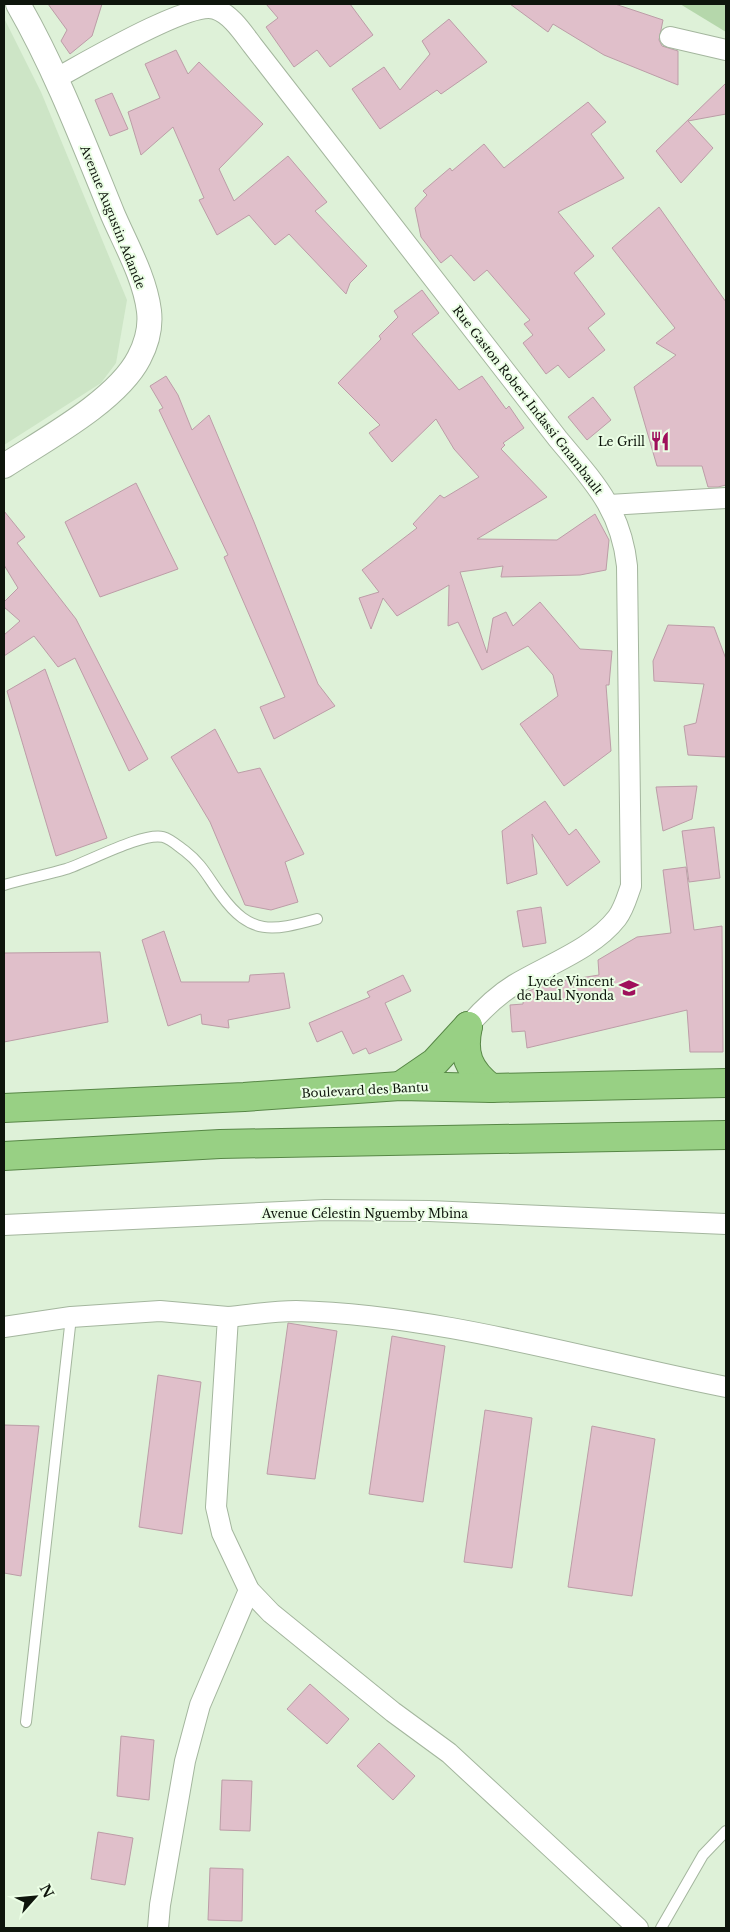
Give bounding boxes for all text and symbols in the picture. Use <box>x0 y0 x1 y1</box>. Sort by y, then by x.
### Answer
street label: Avenue Augustin Adande <box>77 142 149 291</box>
street label: Rue Gaston Robert Indassi Gnambault <box>450 303 607 498</box>
restaurant icon: Le Grill <box>649 430 671 452</box>
place label: Le Grill <box>598 434 645 449</box>
place label: Lycée Vincent de Paul Nyonda <box>517 974 614 1003</box>
school or university icon: Lycée Vincent de Paul Nyonda <box>618 977 640 999</box>
street label: Boulevard des Bantu <box>301 1079 429 1101</box>
street label: Avenue Célestin Nguemby Mbina <box>261 1206 468 1221</box>
north arrow <box>10 1872 60 1922</box>
text: N <box>36 1881 58 1901</box>

